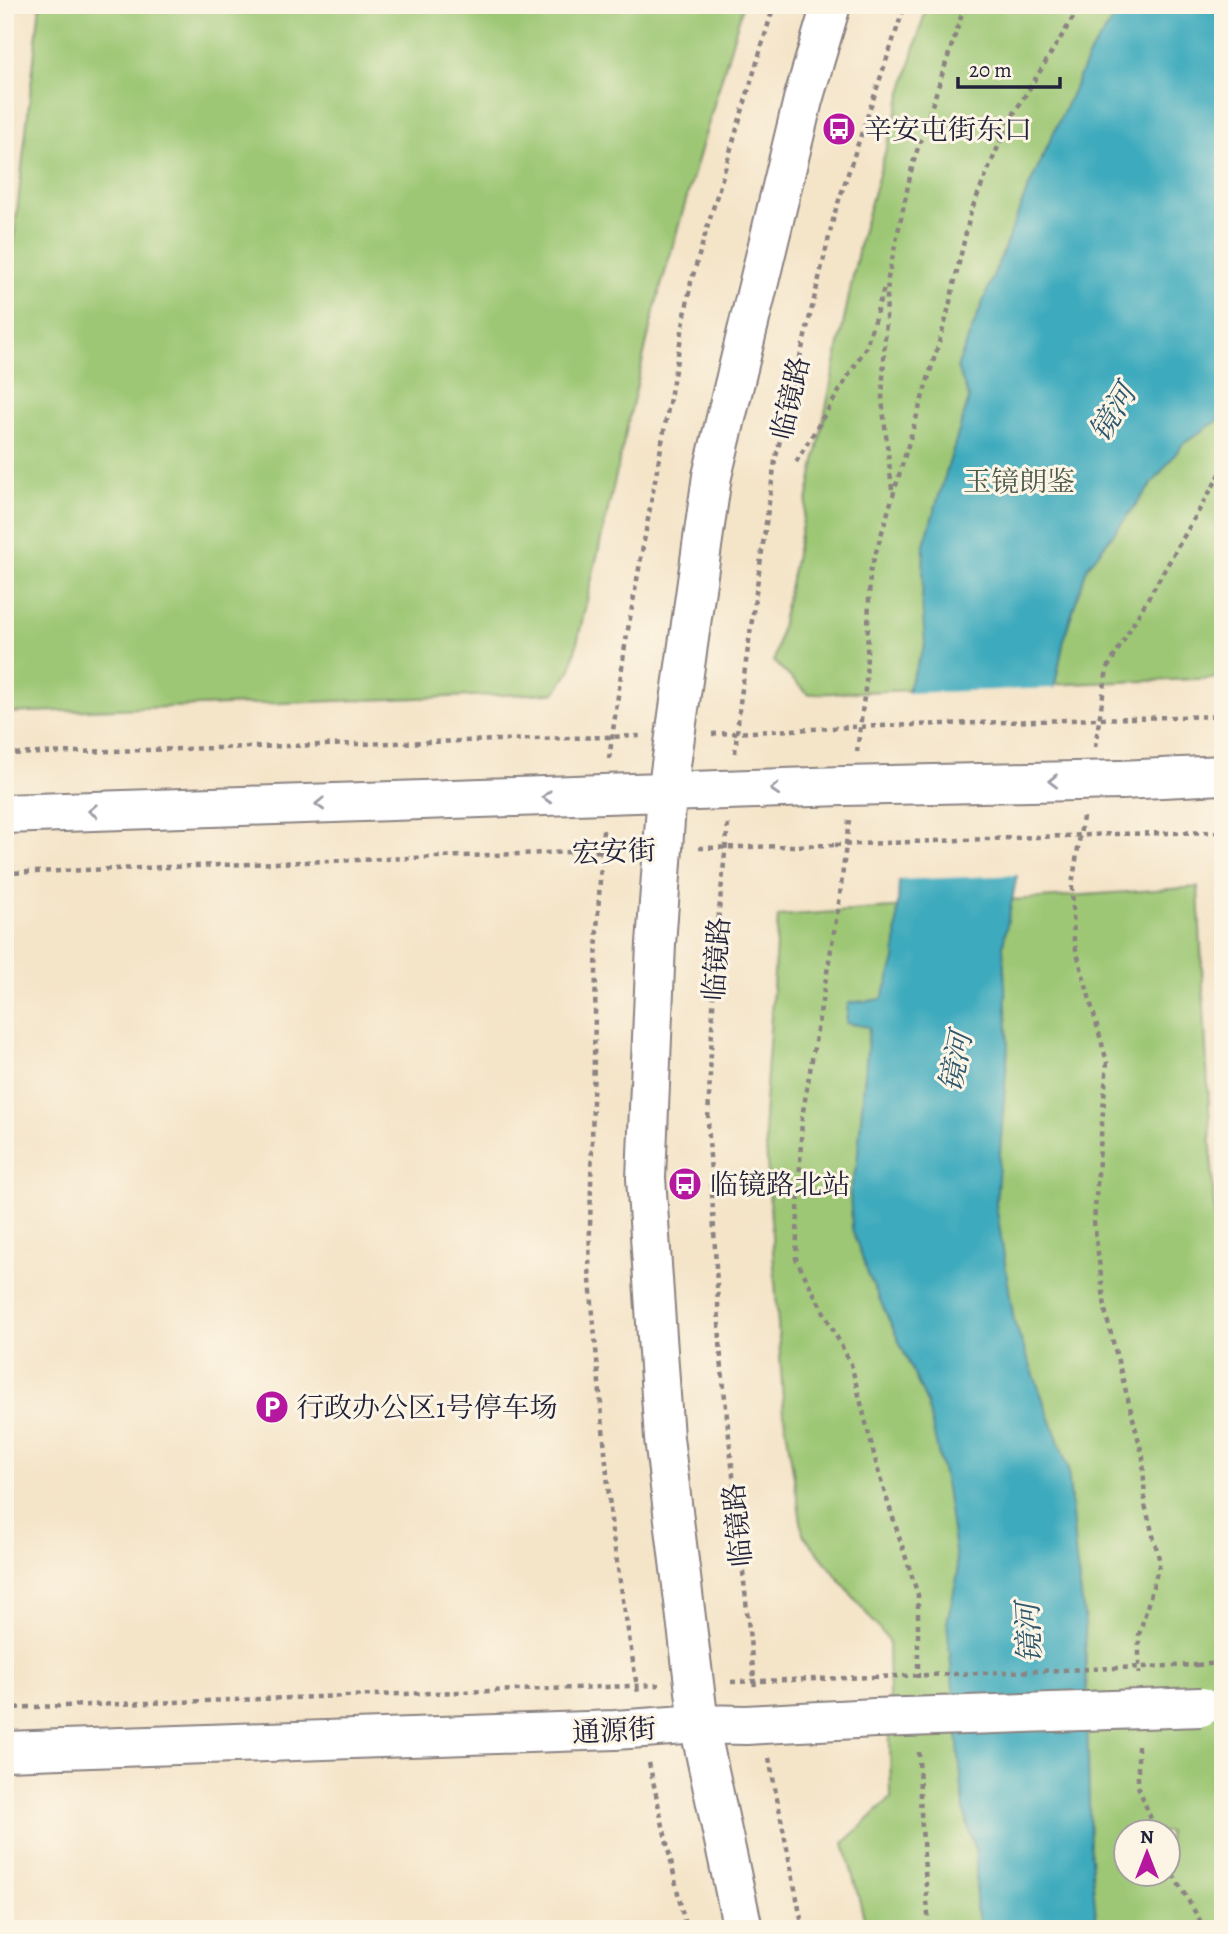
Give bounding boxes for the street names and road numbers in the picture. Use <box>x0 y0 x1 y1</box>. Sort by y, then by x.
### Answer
street label: 临镜路 <box>763 353 819 443</box>
street label: 宏安街 <box>571 832 657 872</box>
street label: 临镜路 <box>695 916 739 1002</box>
street label: 临镜路 <box>715 1481 761 1569</box>
street label: 通源街 <box>571 1710 657 1752</box>

